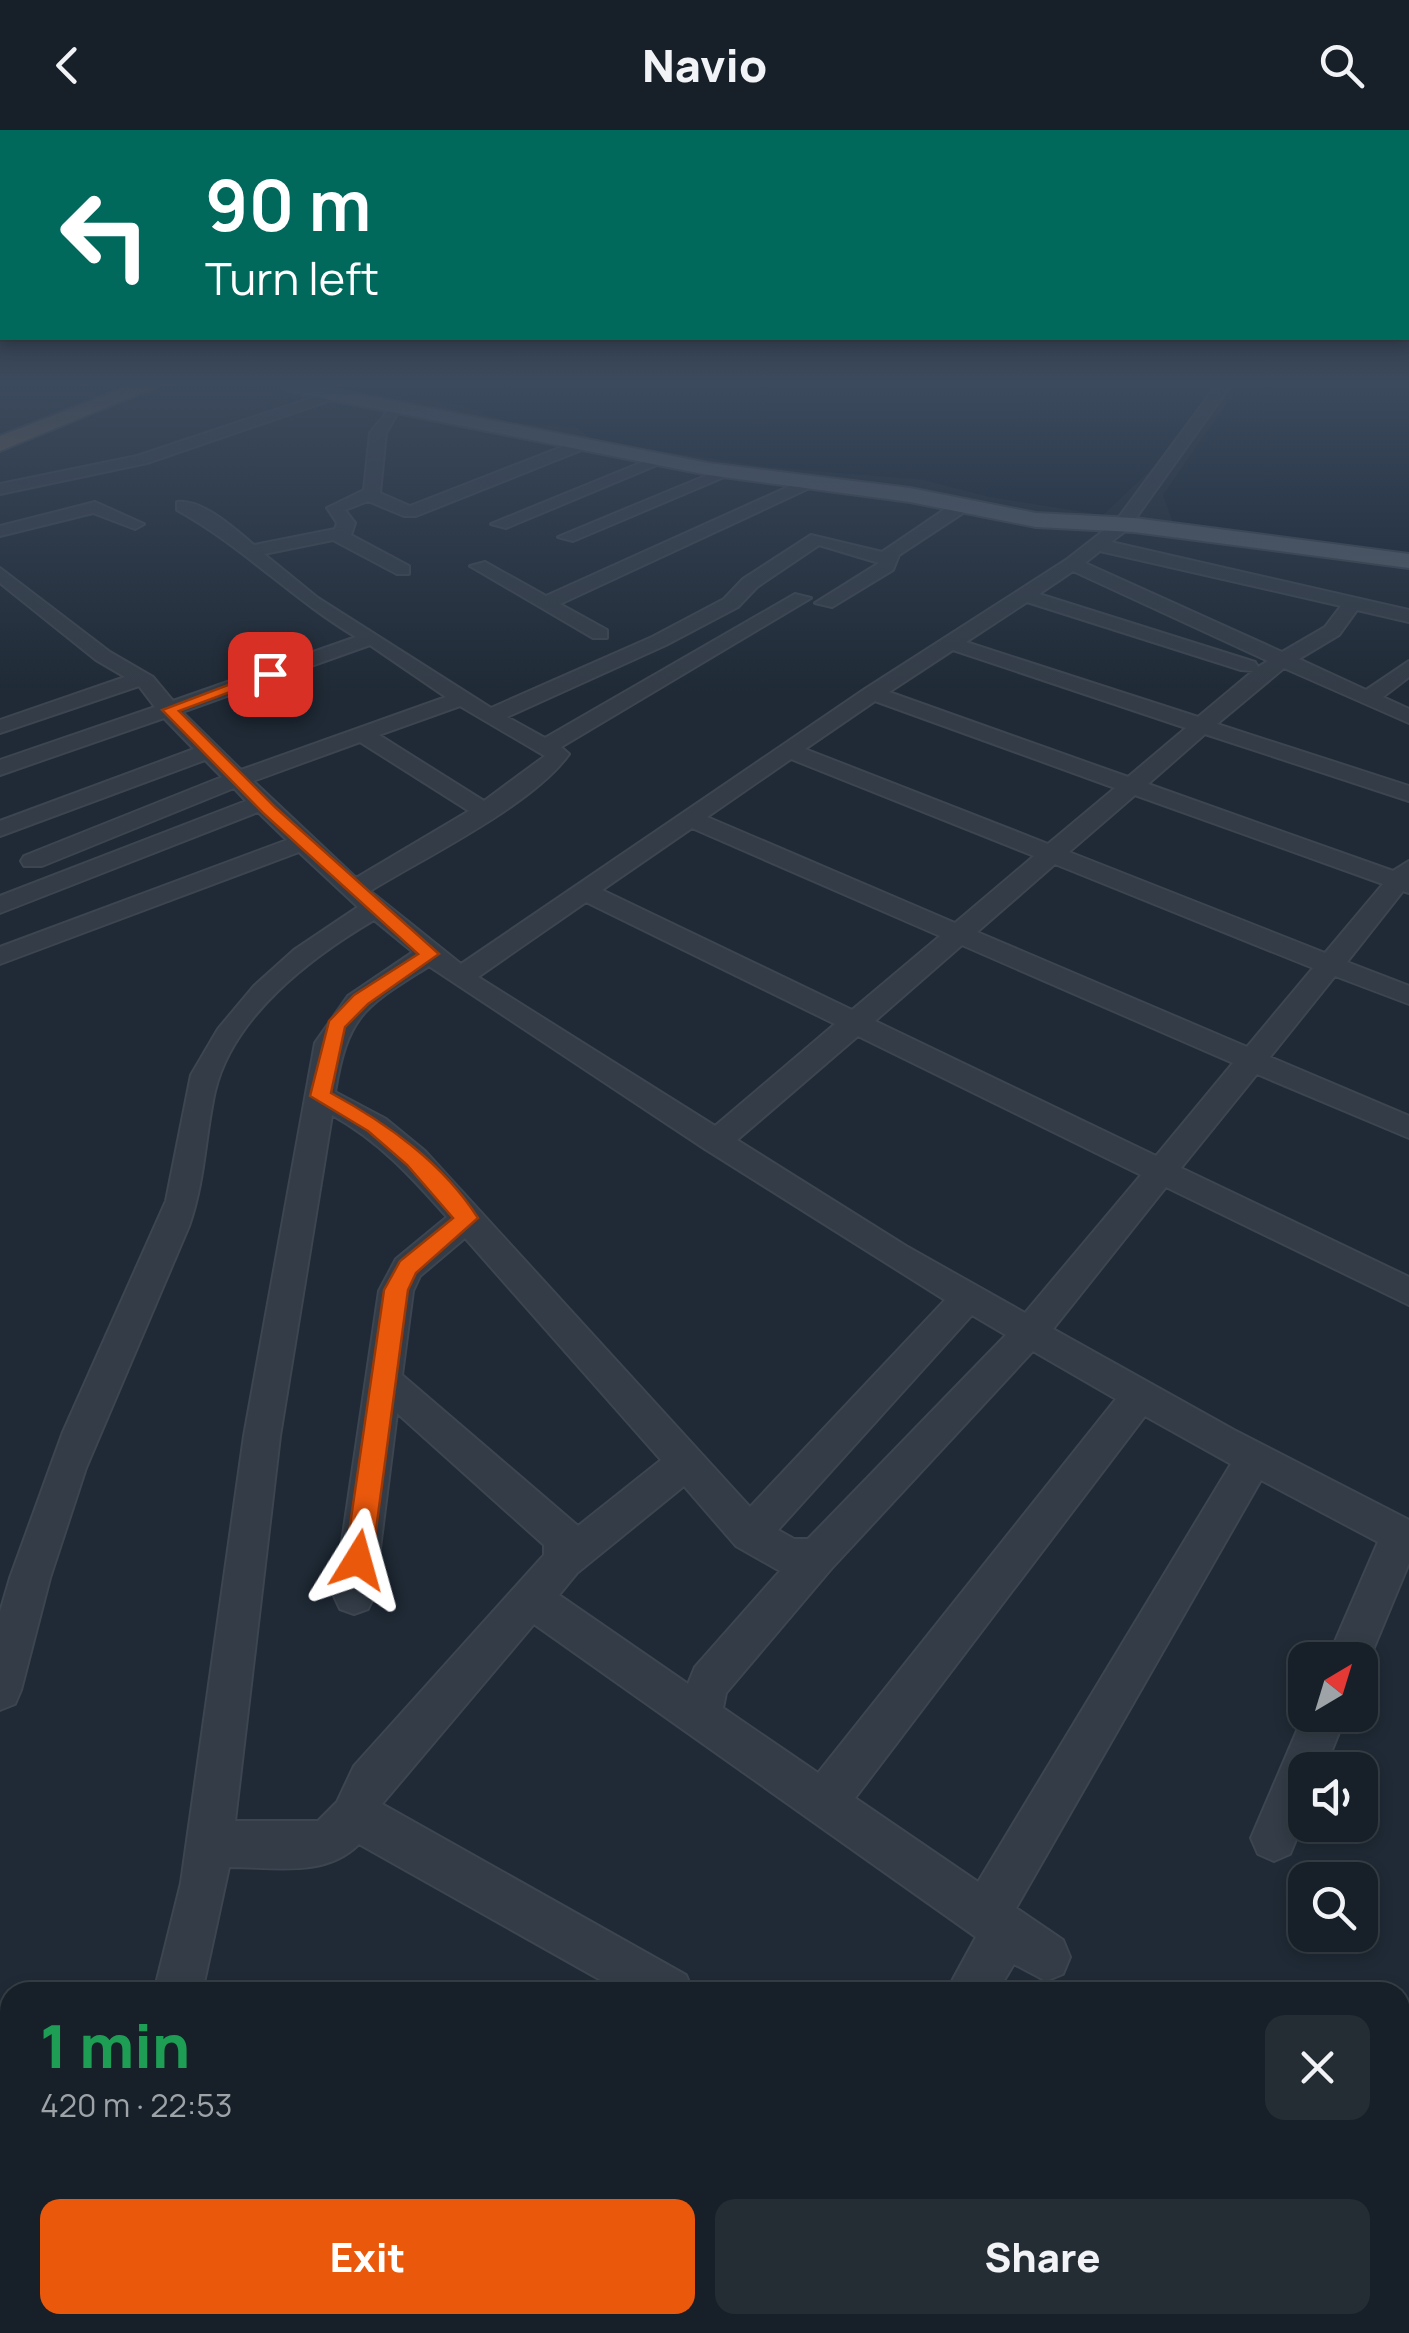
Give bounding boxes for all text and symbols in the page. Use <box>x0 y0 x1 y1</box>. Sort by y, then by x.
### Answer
text: Navio <box>642 34 767 96</box>
icon: back <box>40 38 95 93</box>
icon: search <box>1314 38 1369 93</box>
text: 90 m <box>205 156 372 252</box>
icon: left <box>40 170 170 300</box>
text: Turn left <box>205 247 379 309</box>
pin <box>228 632 313 717</box>
icon: arrive <box>243 647 298 702</box>
position arrow <box>306 1508 410 1612</box>
north arrow <box>1288 1642 1378 1732</box>
map controls <box>1288 1642 1378 1952</box>
button: sound <box>1288 1752 1378 1842</box>
button: search <box>1288 1862 1378 1952</box>
text: 1 min <box>40 2004 190 2086</box>
button: close <box>1265 2015 1370 2120</box>
text: 420 m · 22:53 <box>40 2083 232 2127</box>
button: Exit <box>40 2199 695 2314</box>
button: Share <box>715 2199 1370 2314</box>

